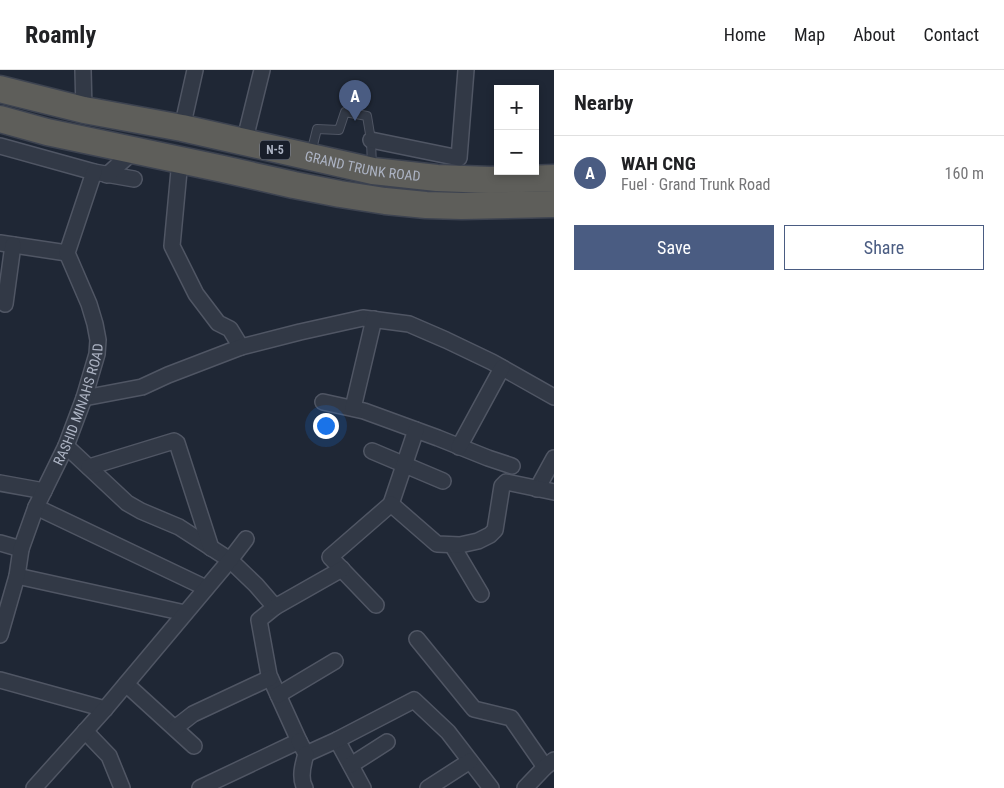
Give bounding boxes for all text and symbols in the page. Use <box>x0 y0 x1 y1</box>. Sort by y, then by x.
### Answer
text: Roamly <box>25 21 96 49</box>
text: Home <box>724 24 766 45</box>
text: Map <box>794 24 825 45</box>
text: About <box>853 24 895 45</box>
text: Contact <box>923 24 979 45</box>
pin: A <box>339 80 371 121</box>
map controls <box>494 85 539 175</box>
button: + <box>494 85 539 130</box>
text: Nearby <box>574 91 633 115</box>
button: − <box>494 130 539 175</box>
road number: N-5 <box>260 140 290 160</box>
street label: GRAND TRUNK ROAD <box>303 148 421 184</box>
text: WAH CNG <box>621 152 696 175</box>
text: A <box>585 164 595 183</box>
text: 160 m <box>945 164 984 183</box>
text: Fuel · Grand Trunk Road <box>621 175 771 194</box>
button: Save <box>574 225 774 270</box>
button: Share <box>784 225 984 270</box>
street label: RASHID MINAHS ROAD <box>50 343 106 468</box>
your location <box>313 413 339 439</box>

